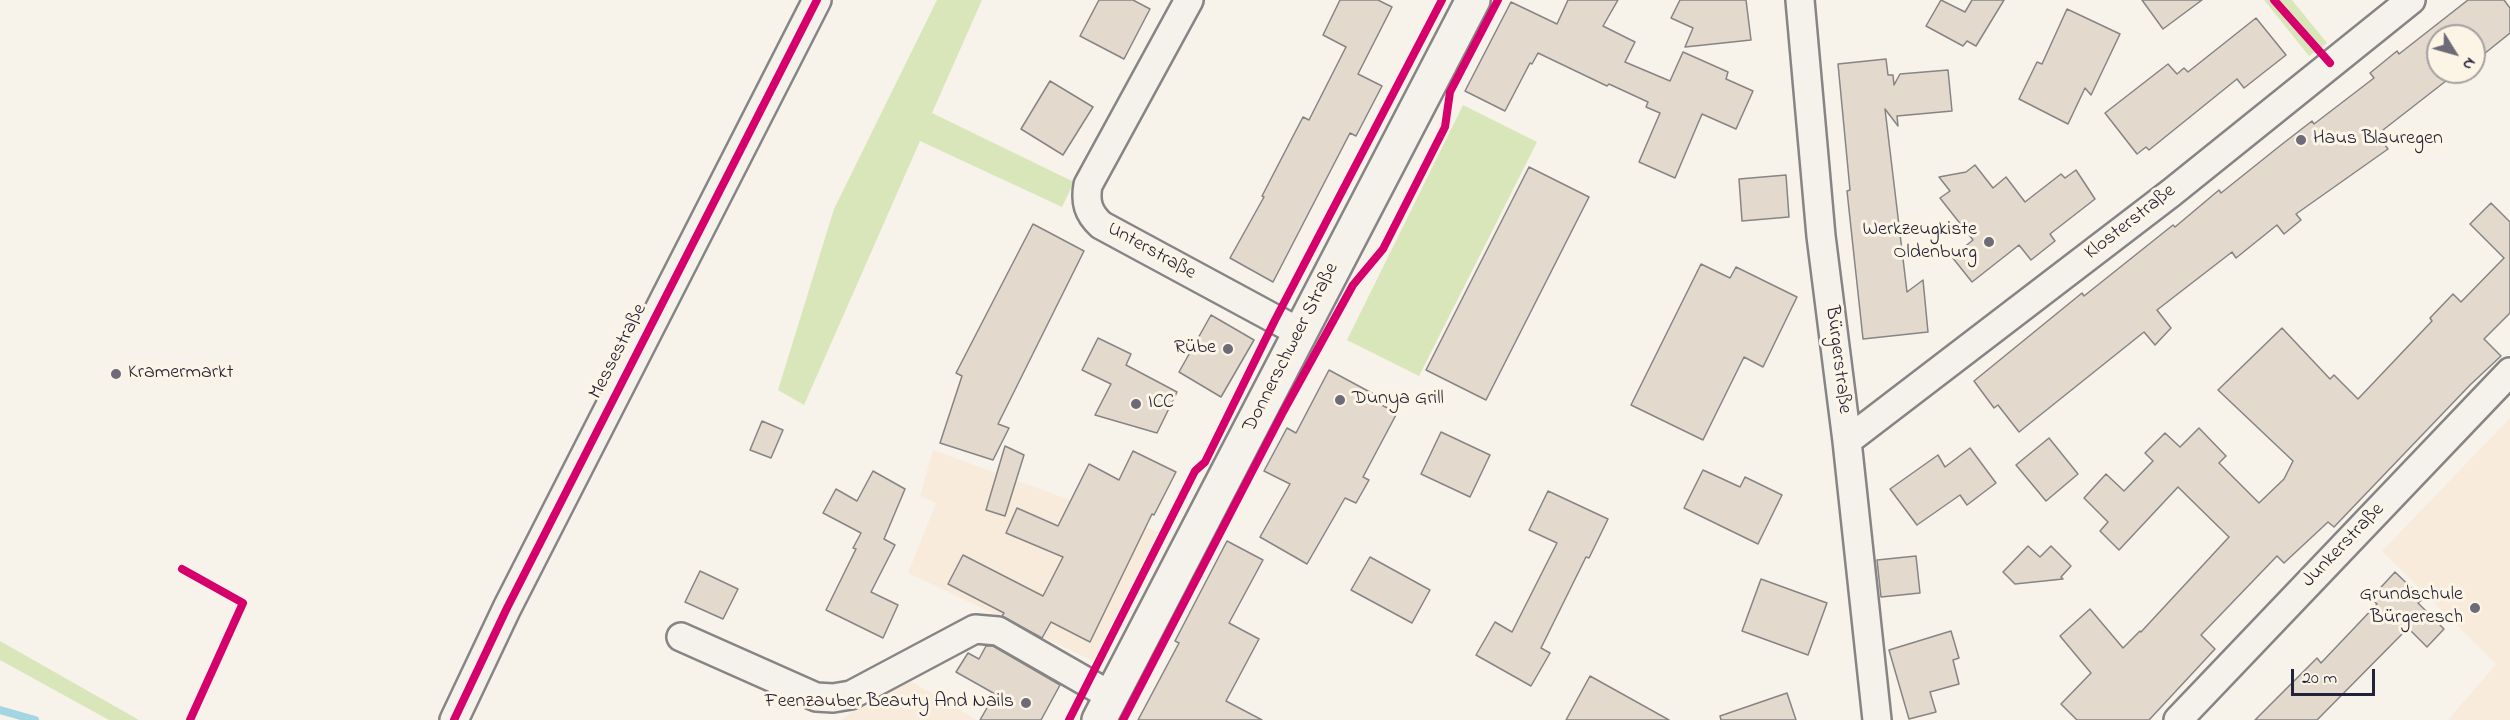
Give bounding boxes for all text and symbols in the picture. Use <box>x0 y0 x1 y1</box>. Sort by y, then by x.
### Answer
north arrow <box>2426 24 2486 84</box>
text: N <box>2456 52 2482 75</box>
place label: Haus Blauregen <box>2313 128 2443 152</box>
marker: Haus Blauregen <box>2294 133 2308 147</box>
street label: Klosterstraße <box>2081 180 2181 266</box>
street label: Unterstraße <box>1102 218 1200 286</box>
place label: Werkzeugkiste Oldenburg <box>1862 219 1977 266</box>
marker: Werkzeugkiste Oldenburg <box>1982 235 1996 249</box>
street label: Donnerschweer Straße <box>1239 259 1345 437</box>
street label: Messestraße <box>585 300 653 404</box>
street label: Bürgerstraße <box>1818 305 1856 415</box>
place label: Rübe <box>1174 337 1216 361</box>
marker: Rübe <box>1221 342 1235 356</box>
place label: Kramermarkt <box>128 362 233 386</box>
marker: Kramermarkt <box>109 367 123 381</box>
place label: Dunya Grill <box>1352 388 1444 412</box>
place label: ICC <box>1148 392 1174 416</box>
marker: Dunya Grill <box>1333 393 1347 407</box>
marker: ICC <box>1129 397 1143 411</box>
street label: Junkerstraße <box>2298 499 2390 593</box>
place label: Grundschule Bürgeresch <box>2360 584 2463 631</box>
marker: Grundschule Bürgeresch <box>2468 601 2482 615</box>
scale bar <box>2294 657 2378 695</box>
text: 20 m <box>2302 666 2337 692</box>
place label: Feenzauber Beauty And Nails <box>765 691 1014 715</box>
marker: Feenzauber Beauty And Nails <box>1019 696 1033 710</box>

